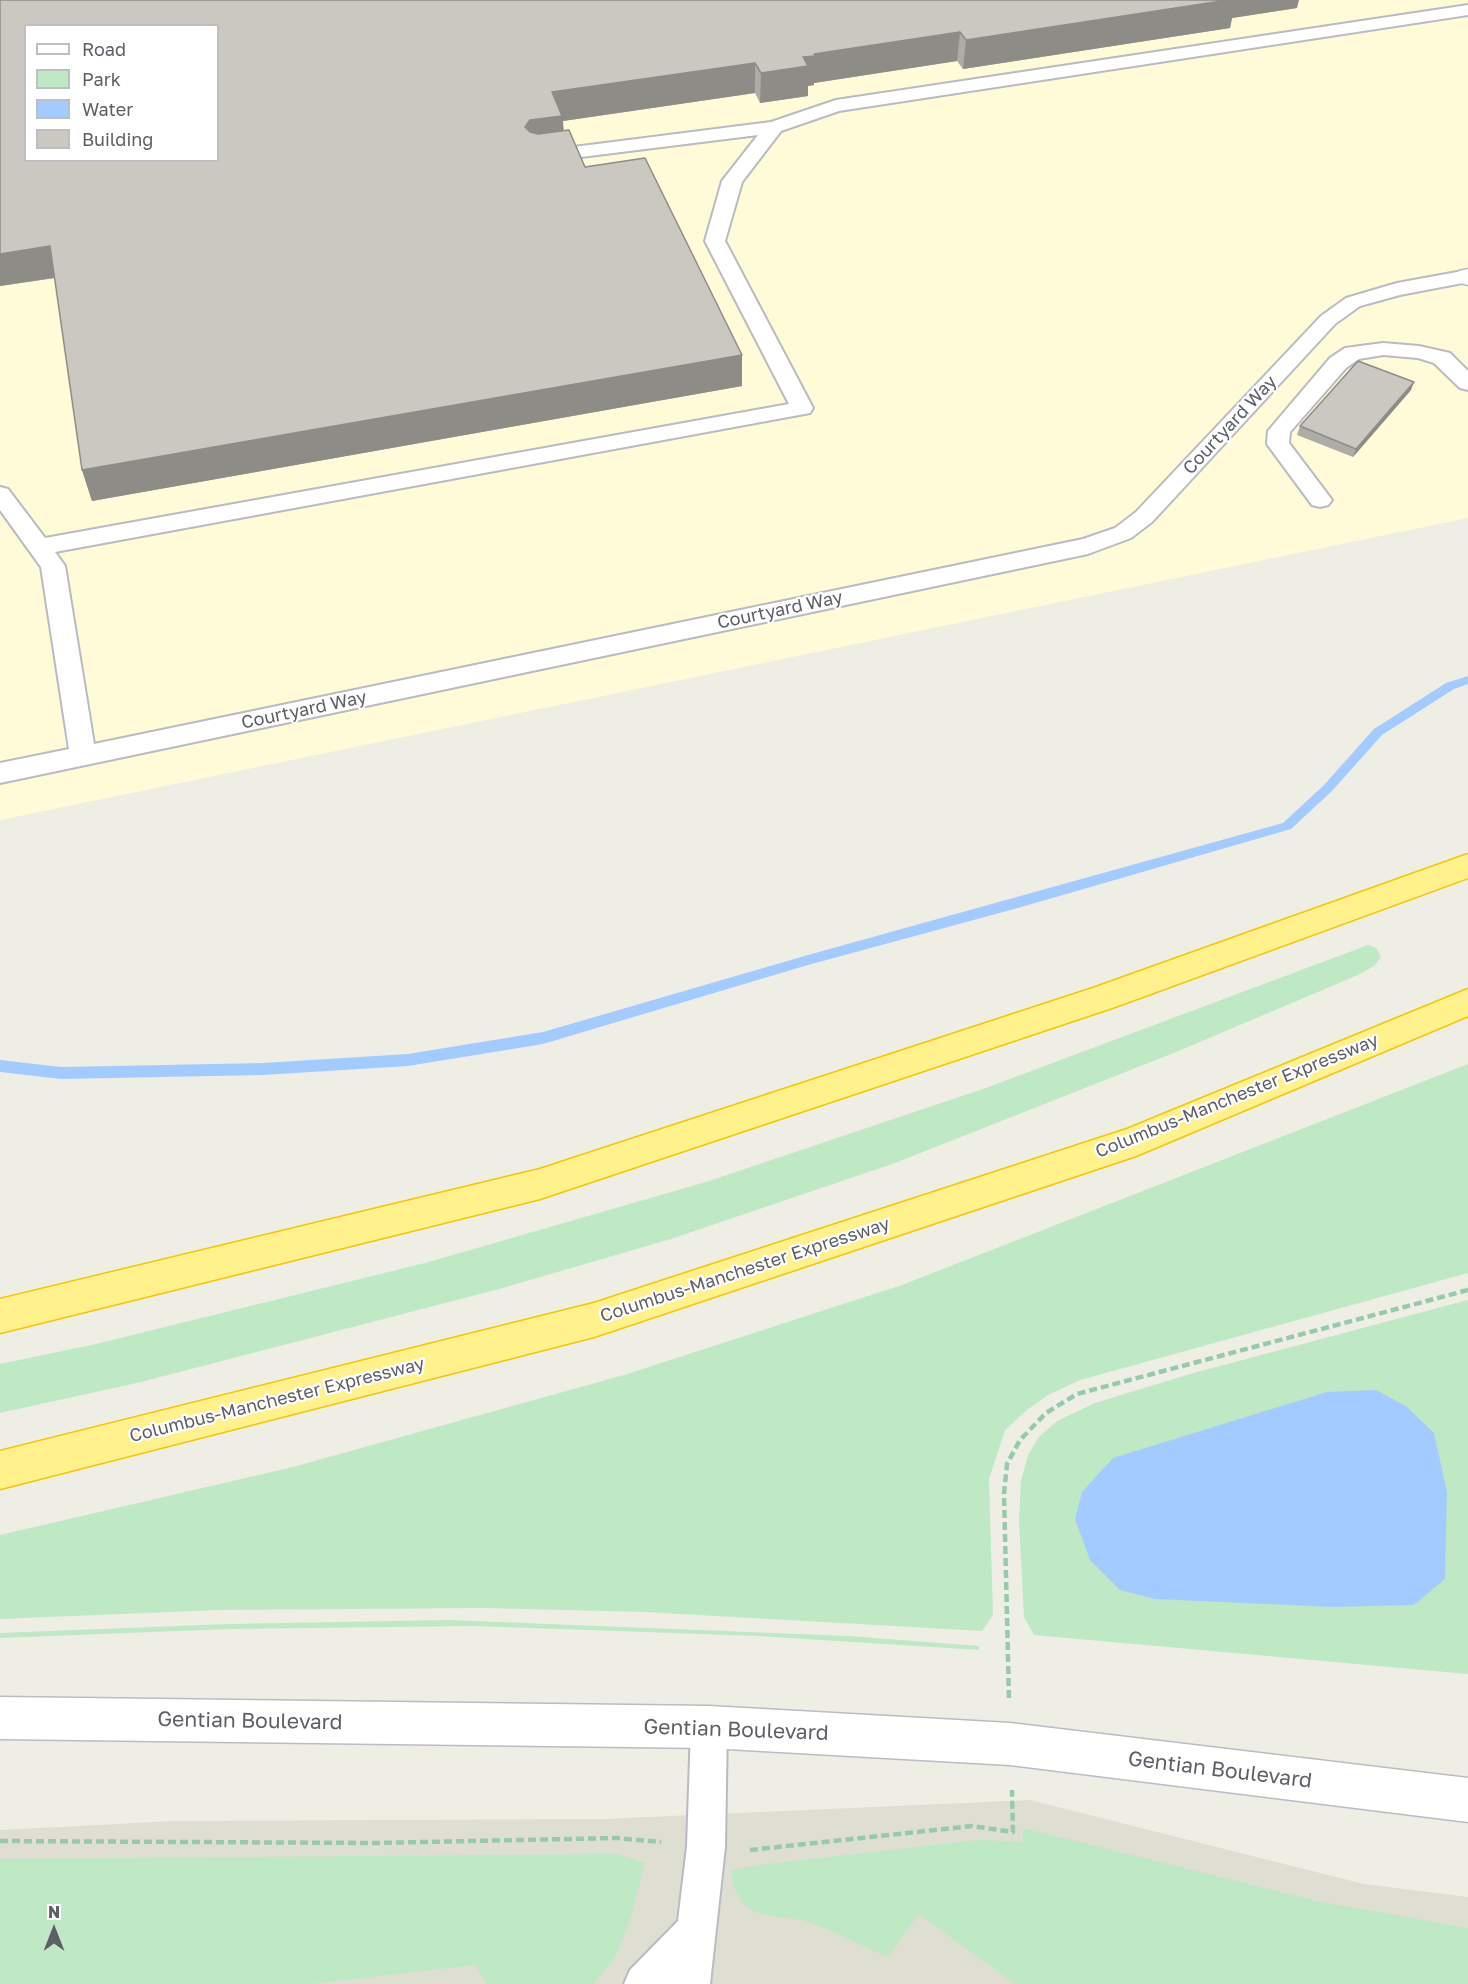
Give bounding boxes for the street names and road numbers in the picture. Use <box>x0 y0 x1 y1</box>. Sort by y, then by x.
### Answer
street label: Courtyard Way <box>1179 371 1281 479</box>
street label: Courtyard Way <box>715 586 845 634</box>
street label: Courtyard Way <box>239 686 369 734</box>
street label: Columbus-Manchester Expressway <box>1092 1029 1382 1163</box>
street label: Columbus-Manchester Expressway <box>598 1213 892 1327</box>
street label: Columbus-Manchester Expressway <box>127 1353 427 1447</box>
street label: Gentian Boulevard <box>157 1707 343 1735</box>
street label: Gentian Boulevard <box>643 1714 829 1746</box>
street label: Gentian Boulevard <box>1127 1746 1313 1794</box>

